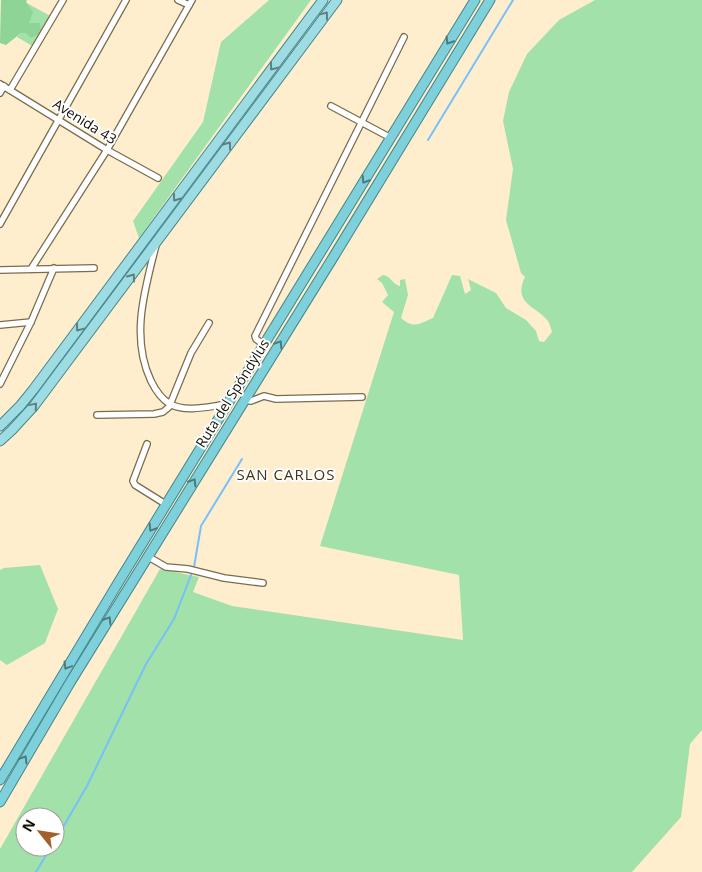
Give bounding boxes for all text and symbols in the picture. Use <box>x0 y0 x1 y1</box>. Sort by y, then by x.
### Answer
one-way arrow <box>320 12 328 21</box>
one-way arrow <box>446 36 456 45</box>
one-way arrow <box>270 61 279 71</box>
street label: Avenida 43 <box>50 94 120 148</box>
one-way arrow <box>222 141 231 151</box>
one-way arrow <box>361 175 371 184</box>
one-way arrow <box>174 192 182 201</box>
one-way arrow <box>126 273 135 282</box>
one-way arrow <box>77 322 85 331</box>
street label: Ruta del Spóndylus <box>191 335 273 451</box>
one-way arrow <box>273 340 283 349</box>
one-way arrow <box>29 403 37 412</box>
district label: SAN CARLOS <box>237 464 335 484</box>
one-way arrow <box>187 478 197 487</box>
one-way arrow <box>149 523 159 532</box>
one-way arrow <box>102 617 111 626</box>
one-way arrow <box>64 661 74 670</box>
one-way arrow <box>17 756 27 765</box>
north arrow <box>15 807 65 857</box>
text: N <box>17 816 39 835</box>

